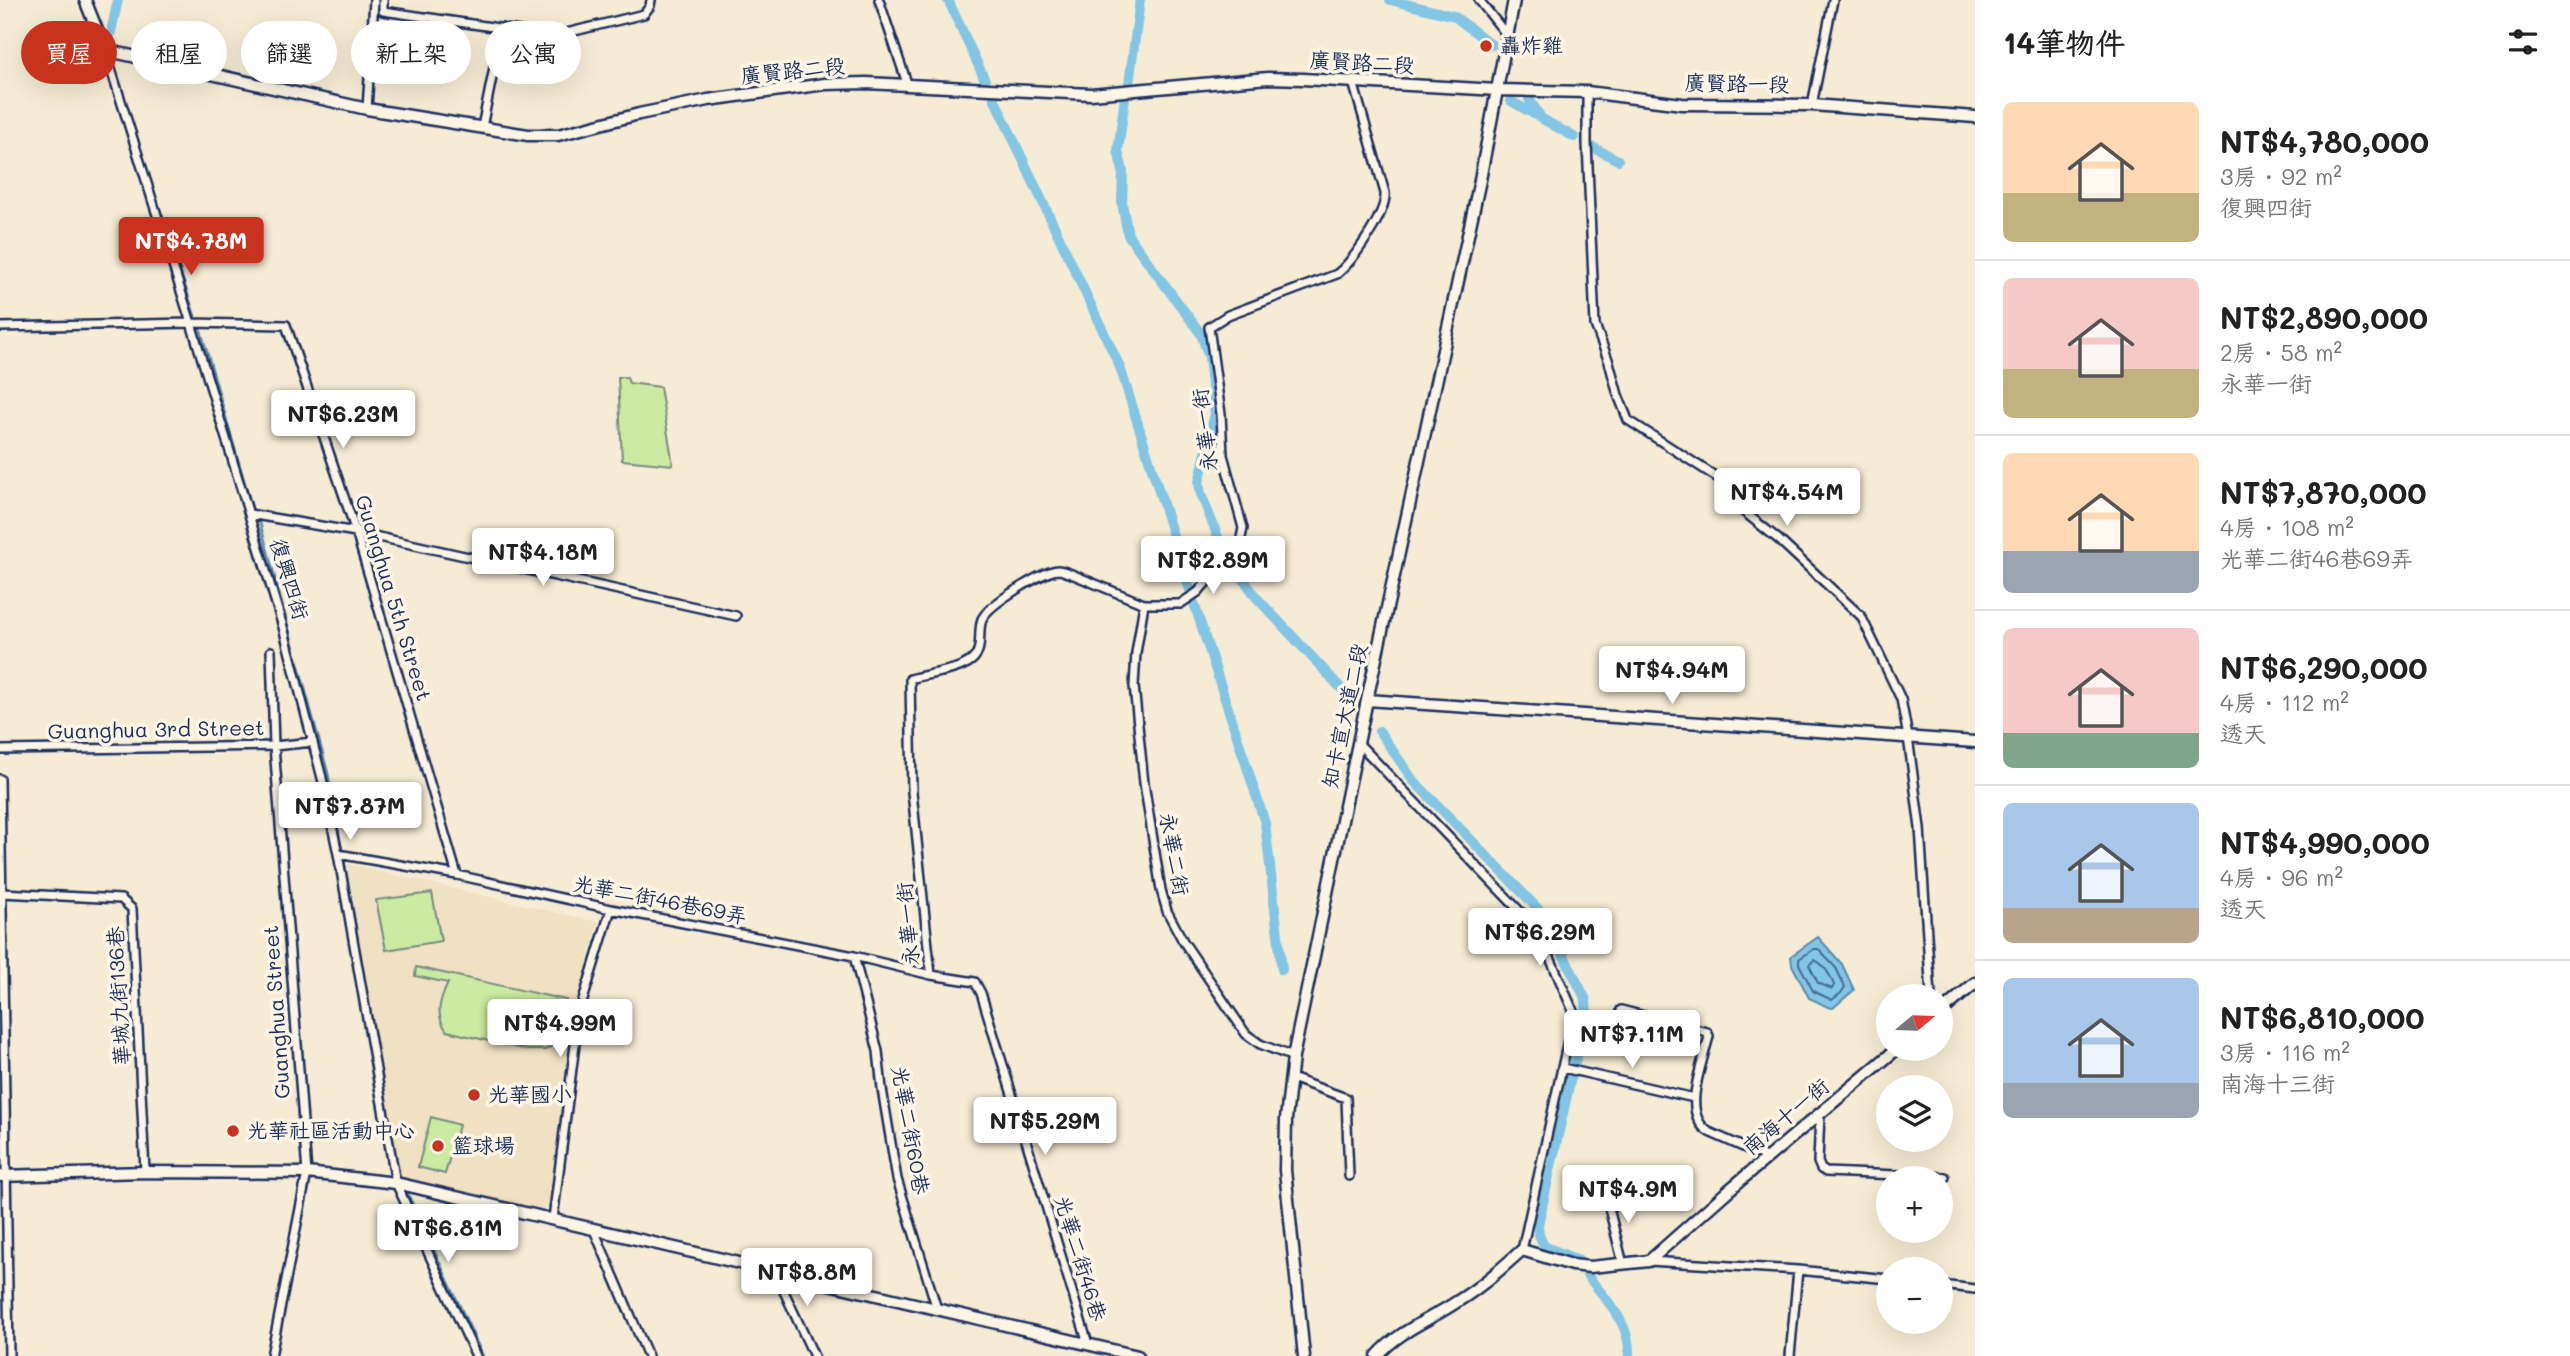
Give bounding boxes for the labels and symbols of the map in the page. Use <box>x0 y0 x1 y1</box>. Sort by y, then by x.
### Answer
place label: 轟炸雞 <box>1500 31 1563 58</box>
marker: 轟炸雞 <box>1478 38 1494 54</box>
street label: 廣賢路二段 <box>1309 45 1415 78</box>
street label: 廣賢路二段 <box>739 51 846 88</box>
street label: 廣賢路一段 <box>1684 68 1790 97</box>
pin: NT$4.78M <box>119 218 263 277</box>
street label: 永華一街 <box>1185 387 1222 474</box>
pin: NT$6.23M <box>271 391 415 450</box>
pin: NT$4.54M <box>1715 468 1859 528</box>
street label: Guanghua 5th Street <box>350 491 439 704</box>
pin: NT$4.18M <box>471 528 615 588</box>
street label: 復興四街 <box>265 534 316 623</box>
pin: NT$2.89M <box>1141 536 1285 596</box>
street label: 知卡宣大道二段 <box>1315 641 1372 790</box>
pin: NT$4.94M <box>1600 646 1744 706</box>
street label: Guanghua 3rd Street <box>47 713 265 744</box>
pin: NT$7.87M <box>278 782 422 842</box>
street label: 永華二街 <box>1155 810 1196 897</box>
street label: 光華二街46巷69弄 <box>571 868 749 929</box>
street label: 永華一街 <box>889 881 924 967</box>
pin: NT$6.29M <box>1468 908 1612 968</box>
street label: Guanghua Street <box>256 924 295 1100</box>
street label: 華城九街136巷 <box>100 926 135 1066</box>
north arrow <box>1876 984 1953 1060</box>
pin: NT$4.99M <box>488 1000 632 1059</box>
pin: NT$7.11M <box>1560 1010 1704 1070</box>
street label: 光華二街60巷 <box>887 1063 936 1196</box>
street label: 南海十一街 <box>1736 1072 1834 1160</box>
place label: 光華國小 <box>488 1080 572 1107</box>
marker: 光華國小 <box>466 1087 482 1103</box>
pin: NT$5.29M <box>973 1098 1117 1157</box>
place label: 光華社區活動中心 <box>247 1116 415 1143</box>
marker: 光華社區活動中心 <box>225 1123 241 1139</box>
place label: 籃球場 <box>452 1131 515 1158</box>
marker: 籃球場 <box>430 1138 446 1154</box>
pin: NT$4.9M <box>1563 1166 1693 1225</box>
street label: 光華二街46巷 <box>1050 1191 1113 1324</box>
pin: NT$6.81M <box>376 1204 520 1264</box>
pin: NT$8.8M <box>742 1248 872 1308</box>

